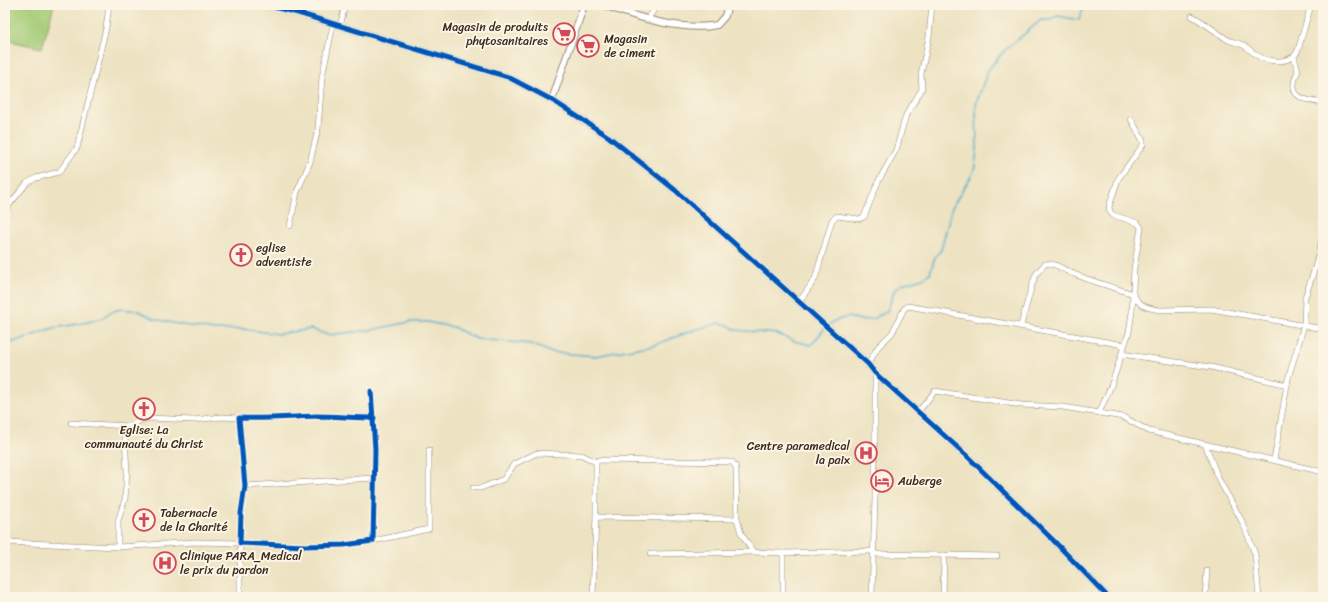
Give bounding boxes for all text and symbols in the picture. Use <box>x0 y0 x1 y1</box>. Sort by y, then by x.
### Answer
place label: Magasin de produits phytosanitaires <box>442 16 548 52</box>
supermarket icon: Magasin de produits phytosanitaires <box>551 21 577 47</box>
place label: Magasin de ciment <box>604 28 656 64</box>
supermarket icon: Magasin de ciment <box>575 33 601 59</box>
place label: eglise adventiste <box>256 237 312 273</box>
church icon: eglise adventiste <box>228 242 254 268</box>
church icon: Eglise: La communauté du Christ <box>131 396 157 422</box>
place label: Eglise: La communauté du Christ <box>85 419 203 455</box>
place label: Centre paramedical la paix <box>747 435 851 471</box>
hospital icon: Centre paramedical la paix <box>853 440 879 466</box>
hotel icon: Auberge <box>869 468 895 494</box>
place label: Auberge <box>897 470 942 492</box>
place label: Tabernacle de la Charité <box>160 502 228 538</box>
church icon: Tabernacle de la Charité <box>131 507 157 533</box>
place label: Clinique PARA_Medical le prix du pardon <box>180 545 302 581</box>
hospital icon: Clinique PARA_Medical le prix du pardon <box>152 550 178 576</box>

